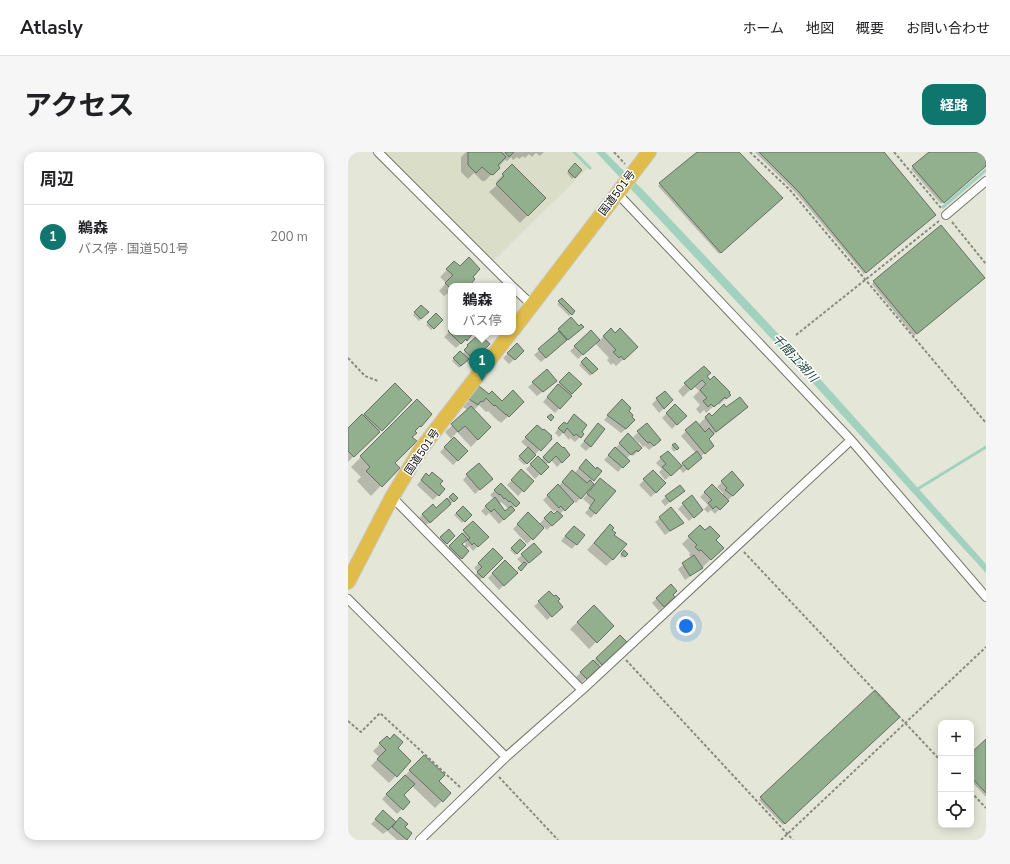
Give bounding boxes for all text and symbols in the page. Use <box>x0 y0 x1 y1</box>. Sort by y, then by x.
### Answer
text: Atlasly <box>20 15 83 41</box>
text: ホーム <box>742 19 784 38</box>
text: 地図 <box>806 19 834 38</box>
text: 概要 <box>856 19 884 38</box>
text: お問い合わせ <box>906 19 990 38</box>
button: 経路 <box>922 84 986 125</box>
text: アクセス <box>24 87 135 125</box>
street label: 国道501号 <box>595 167 639 219</box>
text: 周辺 <box>40 168 74 191</box>
text: 鵜森 <box>78 218 108 238</box>
text: 1 <box>49 228 57 246</box>
text: 200 m <box>270 228 308 246</box>
text: バス停 · 国道501号 <box>78 240 189 258</box>
popup <box>448 283 516 335</box>
text: 鵜森 <box>462 290 493 310</box>
text: バス停 <box>462 312 502 330</box>
water label: 千間江湖川 <box>769 331 823 387</box>
pin: 1 <box>469 348 495 381</box>
street label: 国道501号 <box>401 426 443 478</box>
your location <box>676 616 696 636</box>
map controls <box>938 720 974 828</box>
button: + <box>938 720 974 756</box>
button: − <box>938 756 974 792</box>
button: locate <box>938 792 974 828</box>

